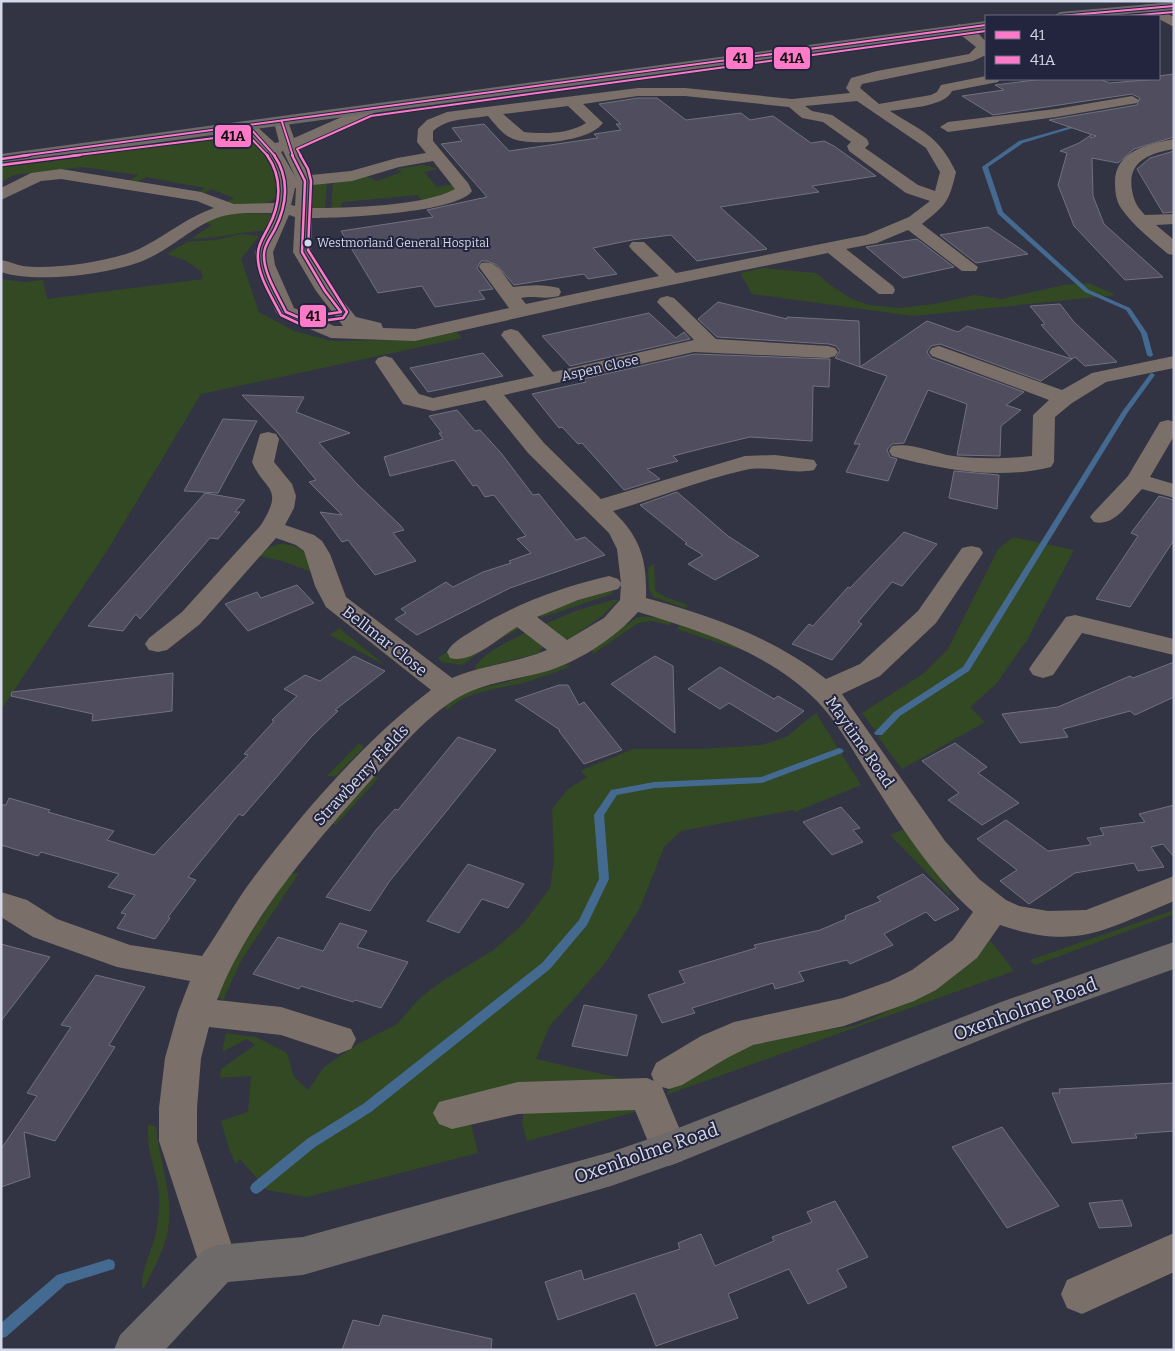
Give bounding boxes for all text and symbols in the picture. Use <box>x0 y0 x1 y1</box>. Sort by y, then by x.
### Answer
legend <box>985 15 1160 80</box>
text: 41 <box>1030 26 1045 44</box>
line badge: 41 <box>725 46 754 70</box>
line badge: 41A <box>773 46 811 70</box>
text: 41 <box>733 50 747 67</box>
text: 41A <box>780 50 804 67</box>
text: 41A <box>1030 51 1056 69</box>
line badge: 41A <box>214 124 252 148</box>
text: 41A <box>221 128 245 145</box>
place label: Westmorland General Hospital <box>317 236 490 250</box>
marker: Westmorland General Hospital <box>303 238 313 248</box>
line badge: 41 <box>299 304 327 328</box>
text: 41 <box>306 308 320 325</box>
street label: Aspen Close <box>560 351 640 385</box>
street label: Bellmar Close <box>339 602 431 680</box>
street label: Maytime Road <box>822 693 899 791</box>
street label: Strawberry Fields <box>310 721 412 829</box>
street label: Oxenholme Road <box>950 972 1100 1046</box>
street label: Oxenholme Road <box>571 1118 721 1188</box>

